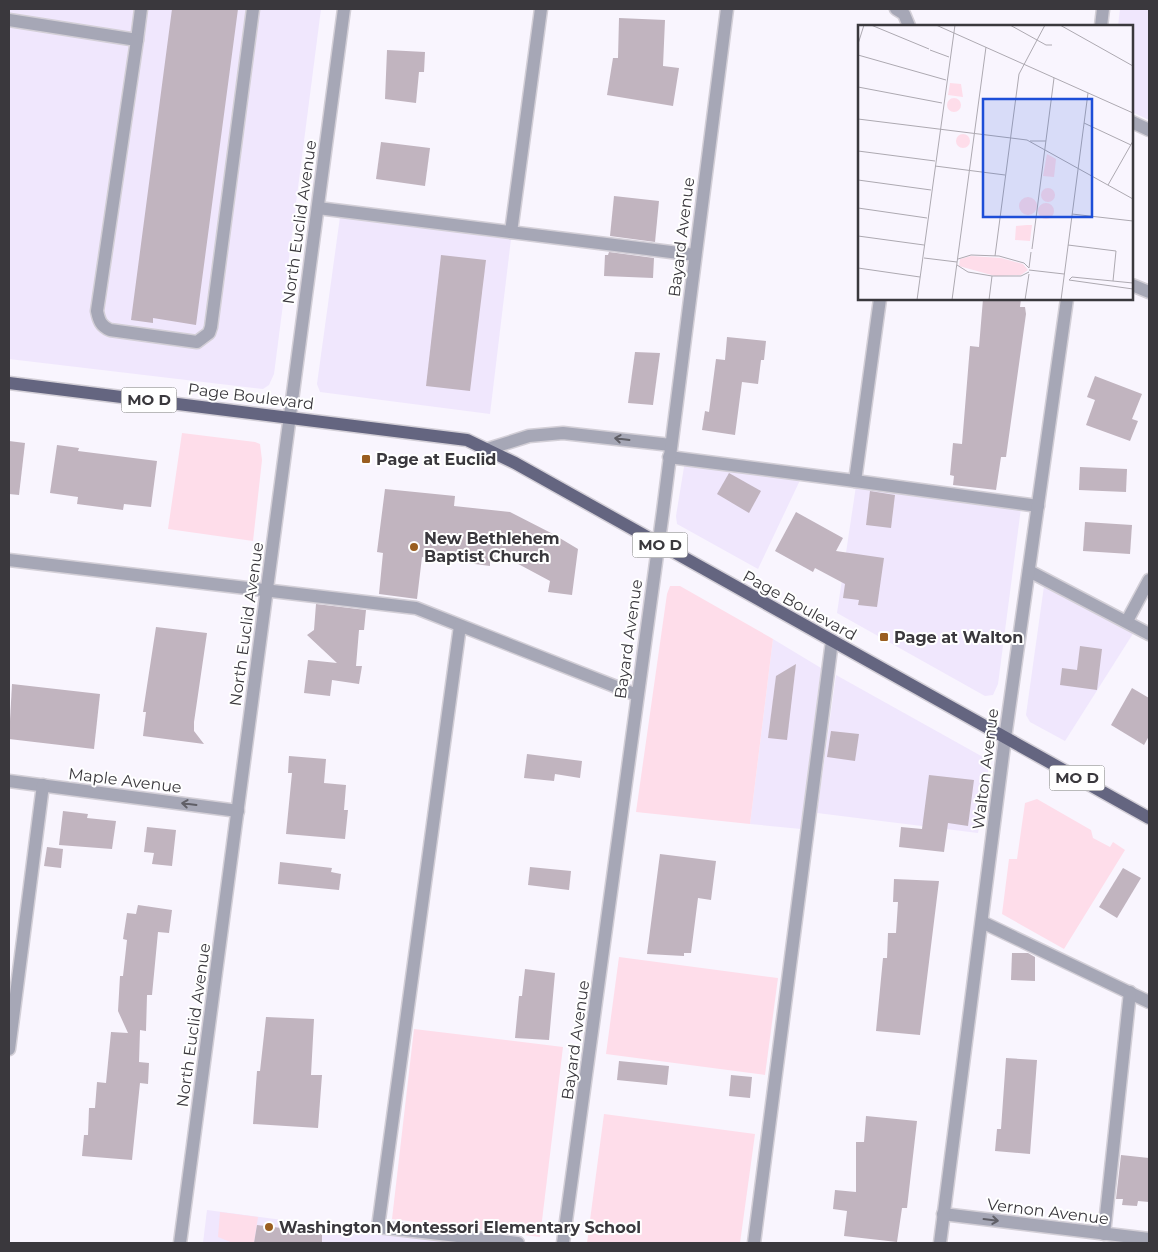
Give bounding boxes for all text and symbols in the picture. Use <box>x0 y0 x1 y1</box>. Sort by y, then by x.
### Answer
inset map <box>858 25 1133 300</box>
street label: North Euclid Avenue <box>279 139 320 305</box>
street label: Bayard Avenue <box>665 176 698 298</box>
street label: Page Boulevard <box>187 379 315 414</box>
road number: MO D <box>122 388 176 412</box>
one-way arrow <box>615 434 631 444</box>
place label: Page at Euclid <box>376 450 496 469</box>
marker: Page at Euclid <box>360 453 372 465</box>
place label: New Bethlehem Baptist Church <box>424 529 560 566</box>
road number: MO D <box>632 532 688 558</box>
street label: North Euclid Avenue <box>226 541 267 707</box>
marker: New Bethlehem Baptist Church <box>408 541 420 553</box>
street label: Page Boulevard <box>740 566 860 645</box>
street label: Bayard Avenue <box>611 578 646 700</box>
place label: Page at Walton <box>894 628 1023 647</box>
marker: Page at Walton <box>878 631 890 643</box>
street label: Walton Avenue <box>969 707 1002 831</box>
street label: Maple Avenue <box>67 764 183 797</box>
road number: MO D <box>1050 766 1104 790</box>
one-way arrow <box>182 799 198 809</box>
street label: North Euclid Avenue <box>173 942 214 1108</box>
street label: Bayard Avenue <box>558 979 593 1101</box>
street label: Vernon Avenue <box>986 1195 1110 1228</box>
one-way arrow <box>983 1215 999 1225</box>
place label: Washington Montessori Elementary School <box>279 1218 641 1237</box>
marker: Washington Montessori Elementary School <box>263 1221 275 1233</box>

